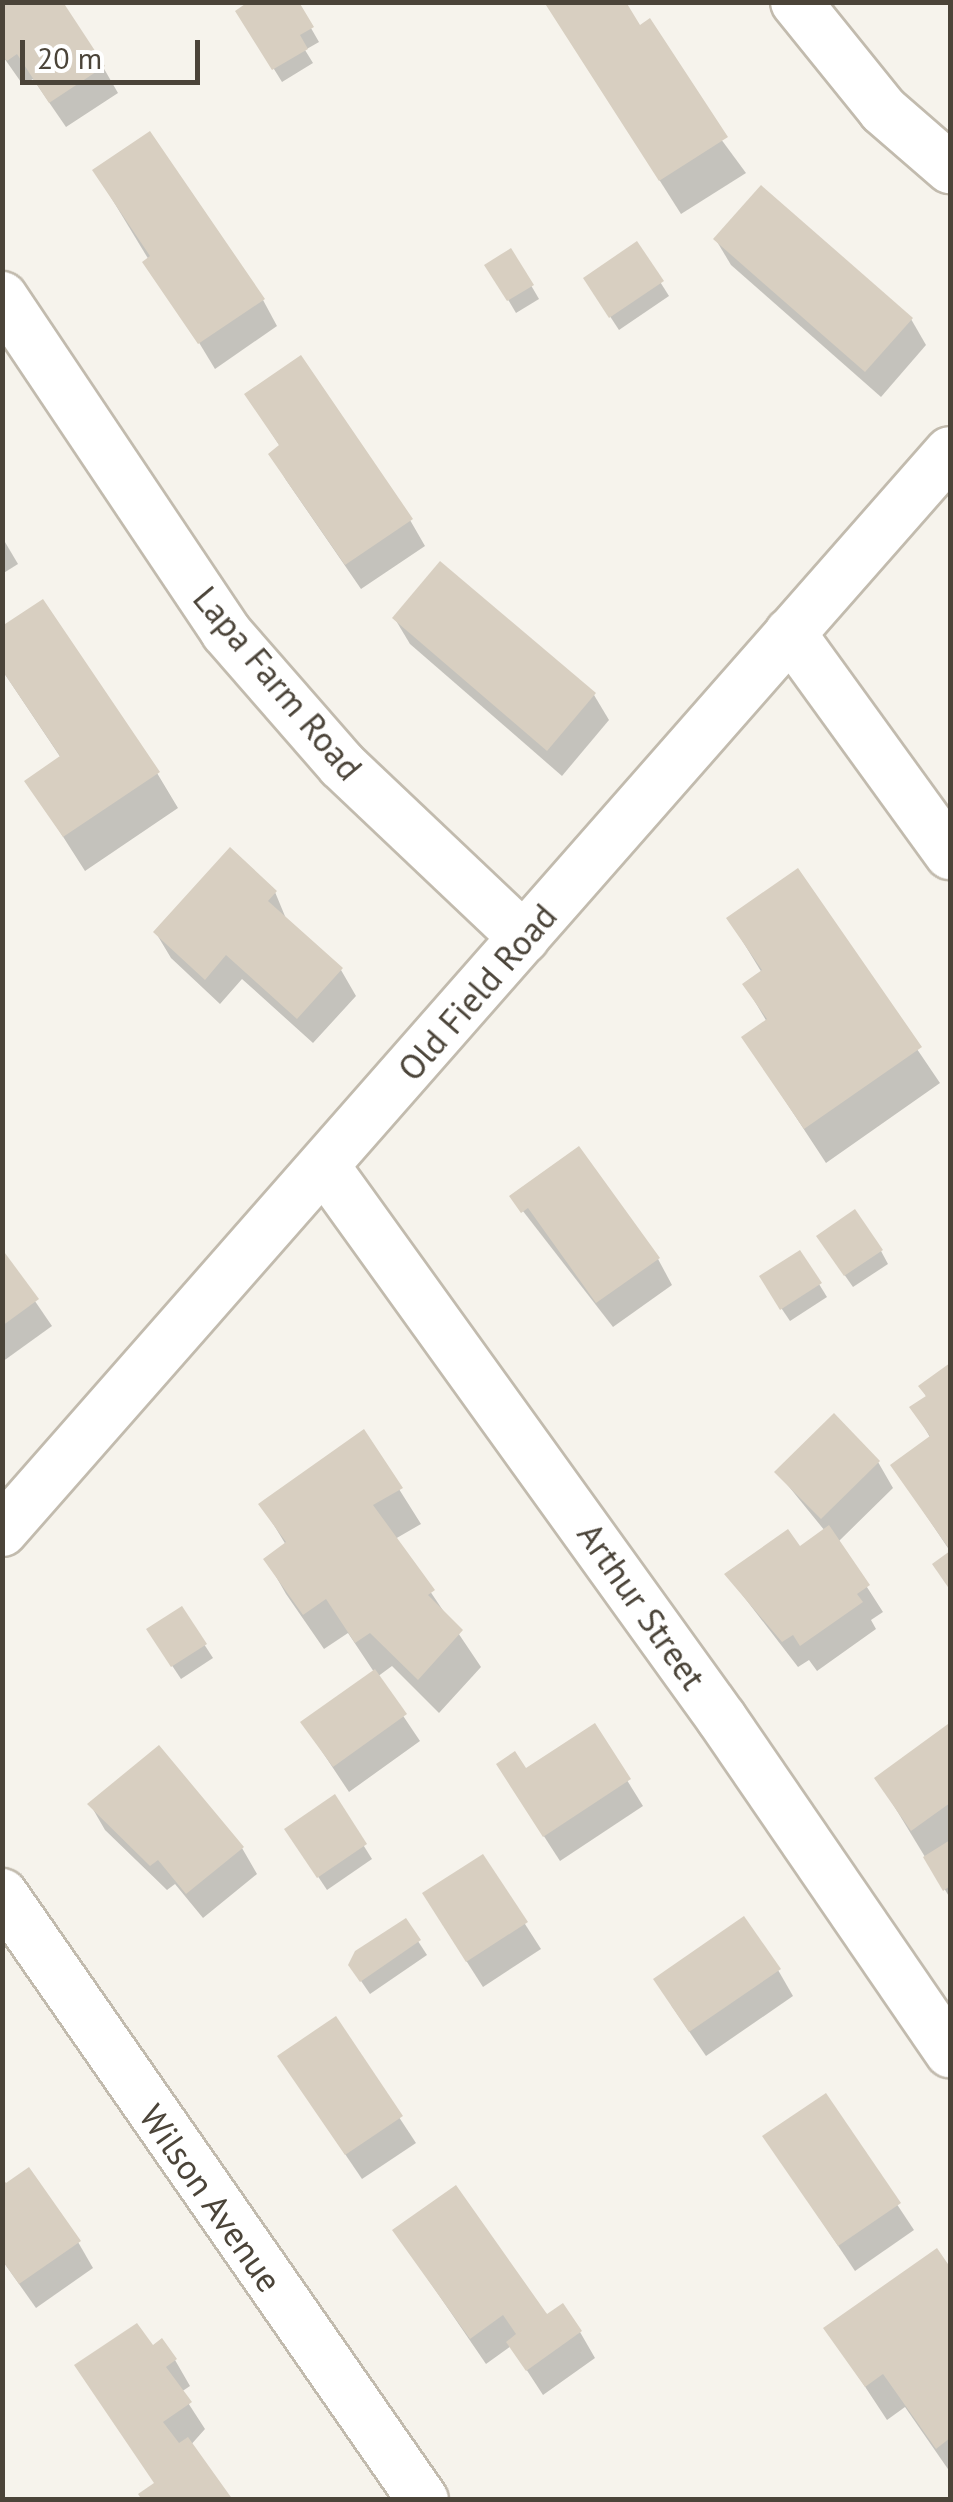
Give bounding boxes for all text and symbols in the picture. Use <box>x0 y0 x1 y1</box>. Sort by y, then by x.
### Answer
scale bar <box>25 20 205 82</box>
text: 20 m <box>37 38 102 77</box>
street label: Lapa Farm Road <box>185 578 371 788</box>
street label: Old Field Road <box>389 895 565 1089</box>
street label: Arthur Street <box>569 1515 715 1697</box>
street label: Wilson Avenue <box>131 2096 291 2300</box>

